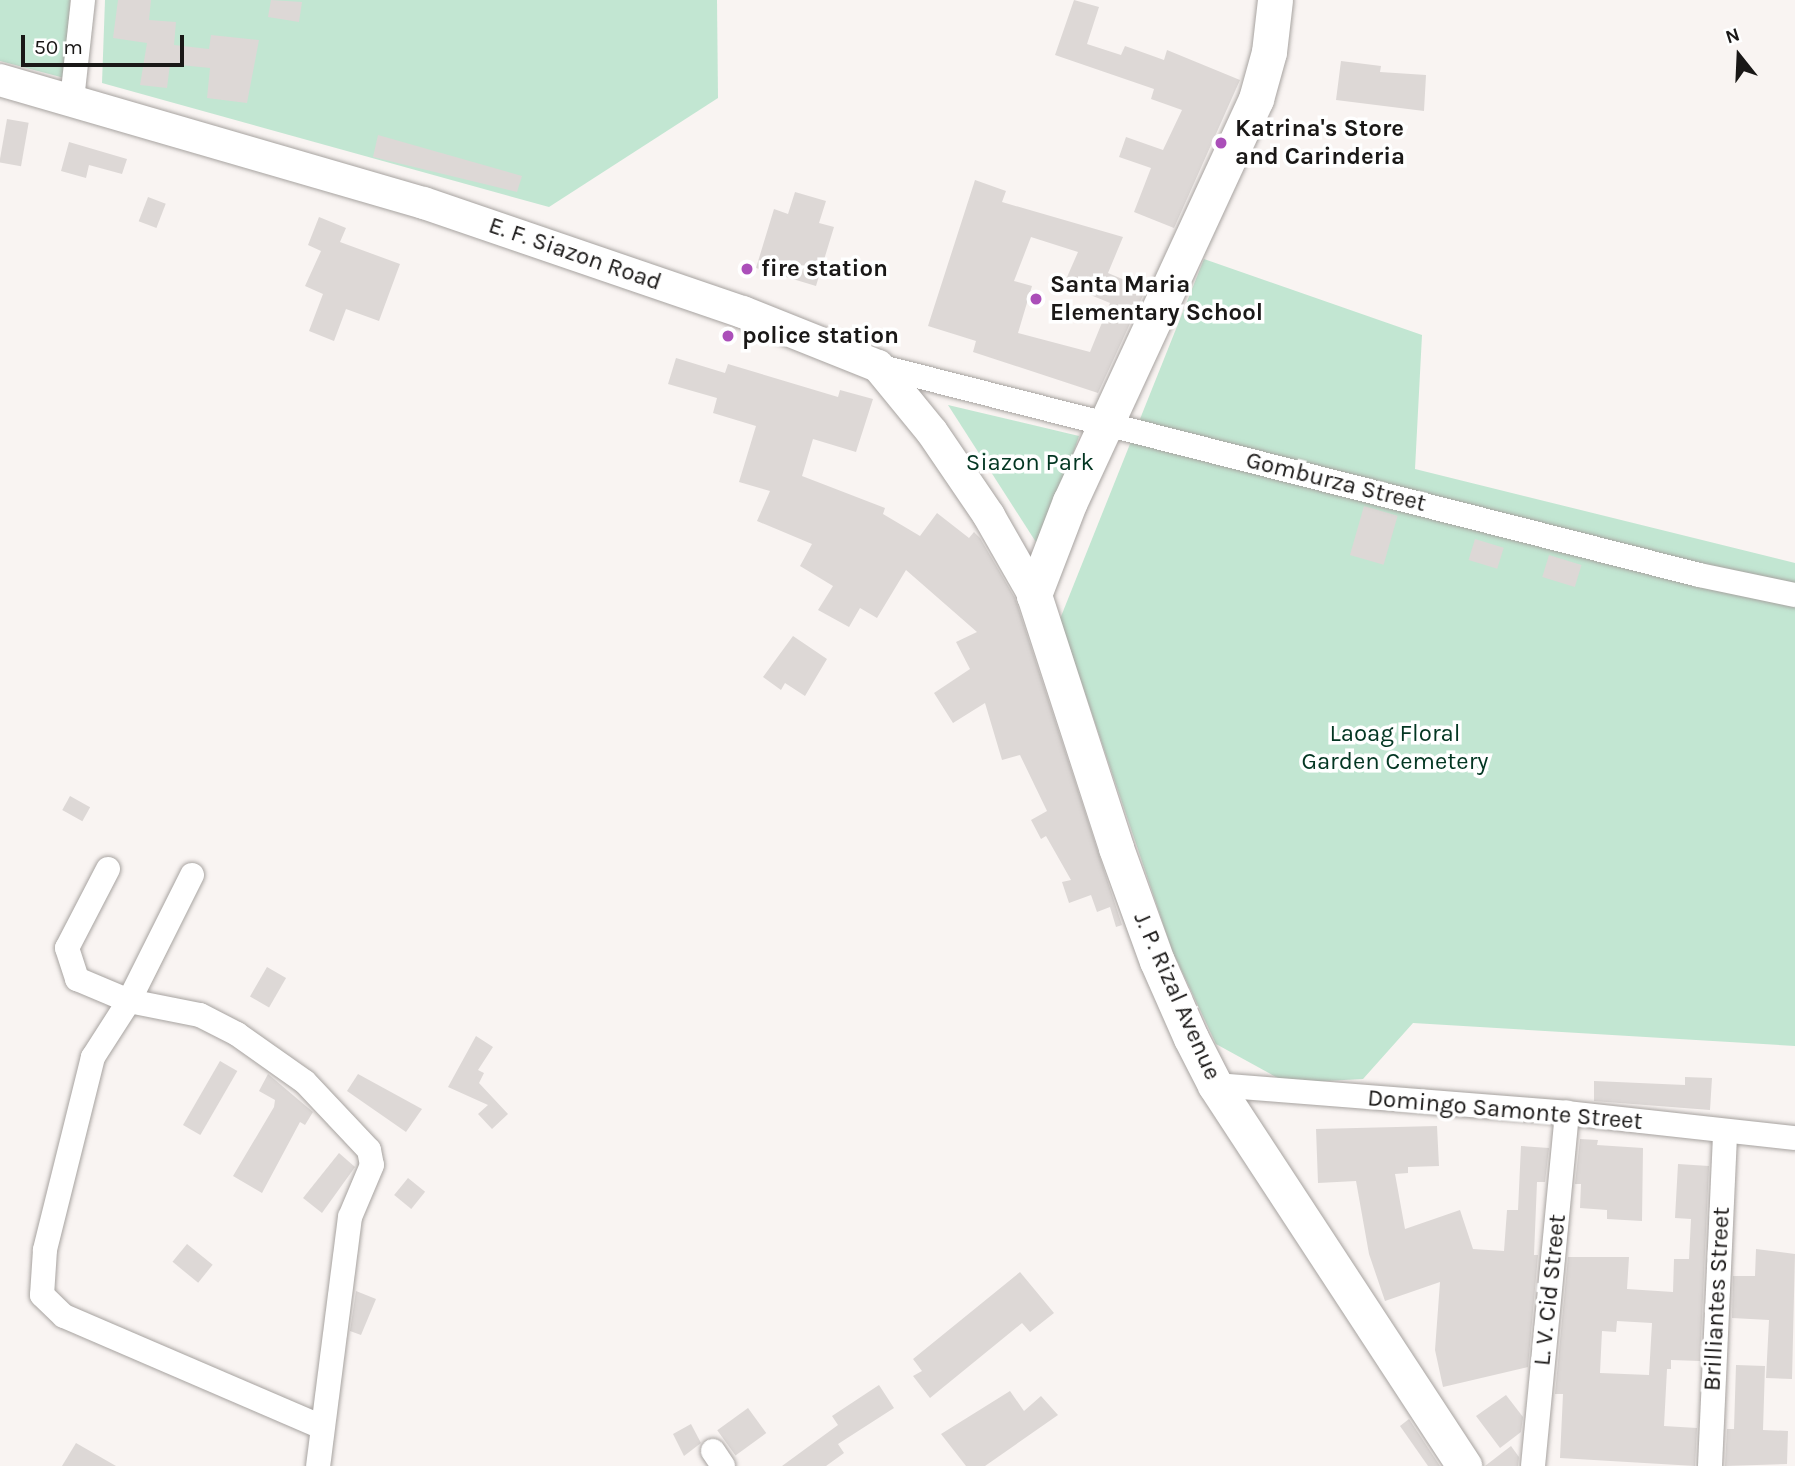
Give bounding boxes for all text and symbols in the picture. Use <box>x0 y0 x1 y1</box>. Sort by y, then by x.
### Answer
scale bar <box>24 21 187 65</box>
north arrow <box>1704 21 1774 91</box>
text: N <box>1723 23 1742 49</box>
text: 50 m <box>34 35 83 59</box>
place label: Katrina's Store and Carinderia <box>1235 115 1405 171</box>
marker: Katrina's Store and Carinderia <box>1213 135 1229 151</box>
street label: E. F. Siazon Road <box>485 211 665 297</box>
place label: fire station <box>761 255 888 283</box>
marker: fire station <box>739 261 755 277</box>
place label: Santa Maria Elementary School <box>1050 271 1263 327</box>
marker: Santa Maria Elementary School <box>1028 291 1044 307</box>
place label: police station <box>742 322 899 350</box>
marker: police station <box>720 328 736 344</box>
street label: Gomburza Street <box>1243 446 1429 518</box>
park label: Siazon Park <box>966 449 1094 477</box>
park label: Laoag Floral Garden Cemetery <box>1301 720 1489 776</box>
street label: J. P. Rizal Avenue <box>1127 908 1227 1084</box>
street label: Domingo Samonte Street <box>1366 1084 1644 1136</box>
street label: Brilliantes Street <box>1698 1206 1736 1392</box>
street label: L. V. Cid Street <box>1528 1213 1572 1367</box>

